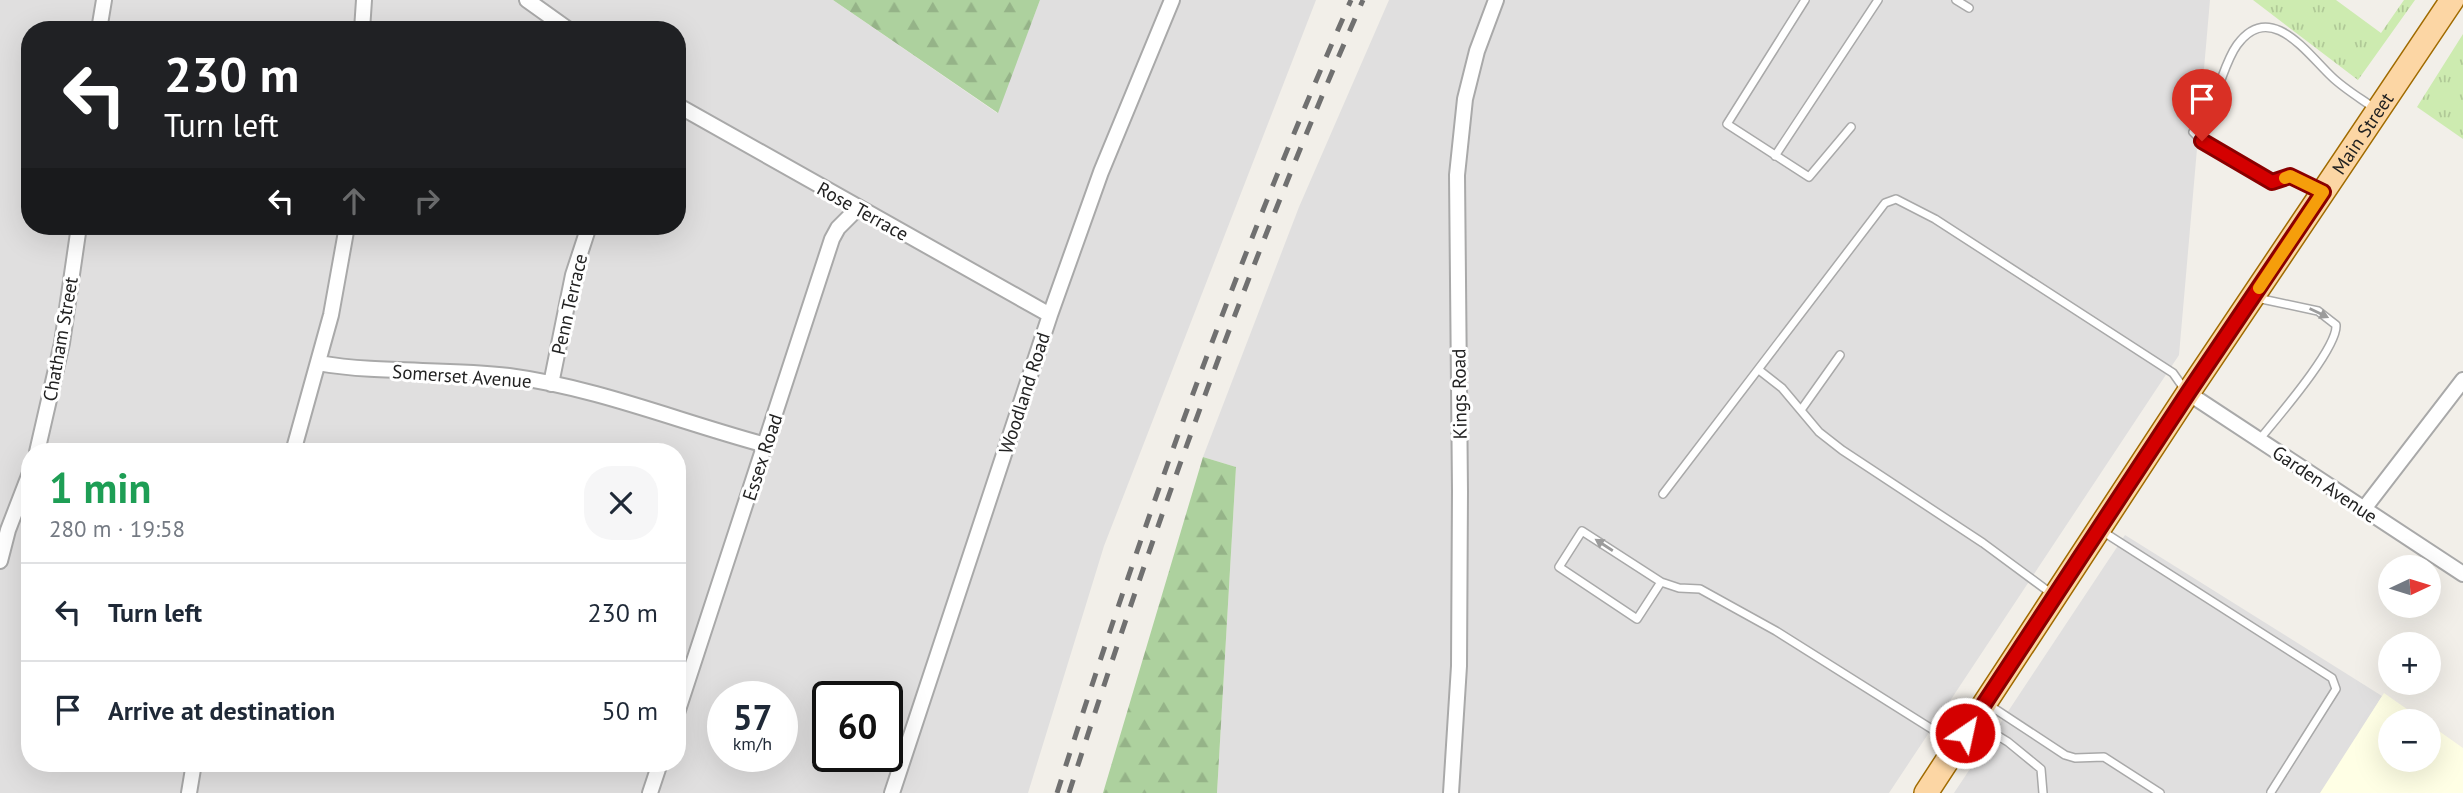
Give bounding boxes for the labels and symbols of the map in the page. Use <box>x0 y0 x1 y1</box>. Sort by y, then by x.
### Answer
pin <box>2172 69 2232 141</box>
street label: Main Street <box>2326 87 2399 179</box>
street label: Rose Terrace <box>813 176 913 246</box>
street label: Penn Terrace <box>546 251 592 357</box>
street label: Chatham Street <box>37 274 83 403</box>
one-way arrow <box>2309 307 2329 319</box>
street label: Woodland Road <box>993 329 1055 457</box>
street label: Kings Road <box>1446 349 1472 439</box>
street label: Somerset Avenue <box>391 359 533 393</box>
street label: Essex Road <box>737 411 787 503</box>
street label: Garden Avenue <box>2268 440 2382 528</box>
one-way arrow <box>1594 538 1614 551</box>
north arrow <box>2378 555 2441 618</box>
speed limit sign: 60 <box>812 681 903 772</box>
position arrow <box>1928 696 2002 770</box>

